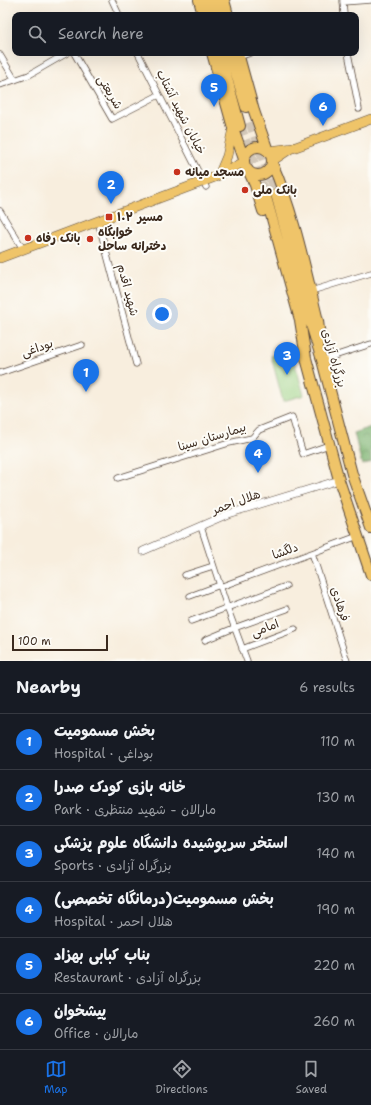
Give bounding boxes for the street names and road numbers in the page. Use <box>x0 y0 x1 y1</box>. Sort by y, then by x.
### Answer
street label: خیابان شهید آشتاب <box>153 67 209 157</box>
street label: شریعتی <box>94 72 126 112</box>
street label: شهید اقدم <box>112 262 143 318</box>
street label: بزرگراه آزادی <box>318 327 350 389</box>
street label: بوداغی <box>19 335 55 361</box>
street label: بیمارستان سینا <box>176 419 248 455</box>
street label: هلال احمر <box>208 486 263 519</box>
street label: دلگشا <box>270 539 300 563</box>
street label: فرهادی <box>327 585 353 623</box>
street label: امامی <box>249 615 281 641</box>

